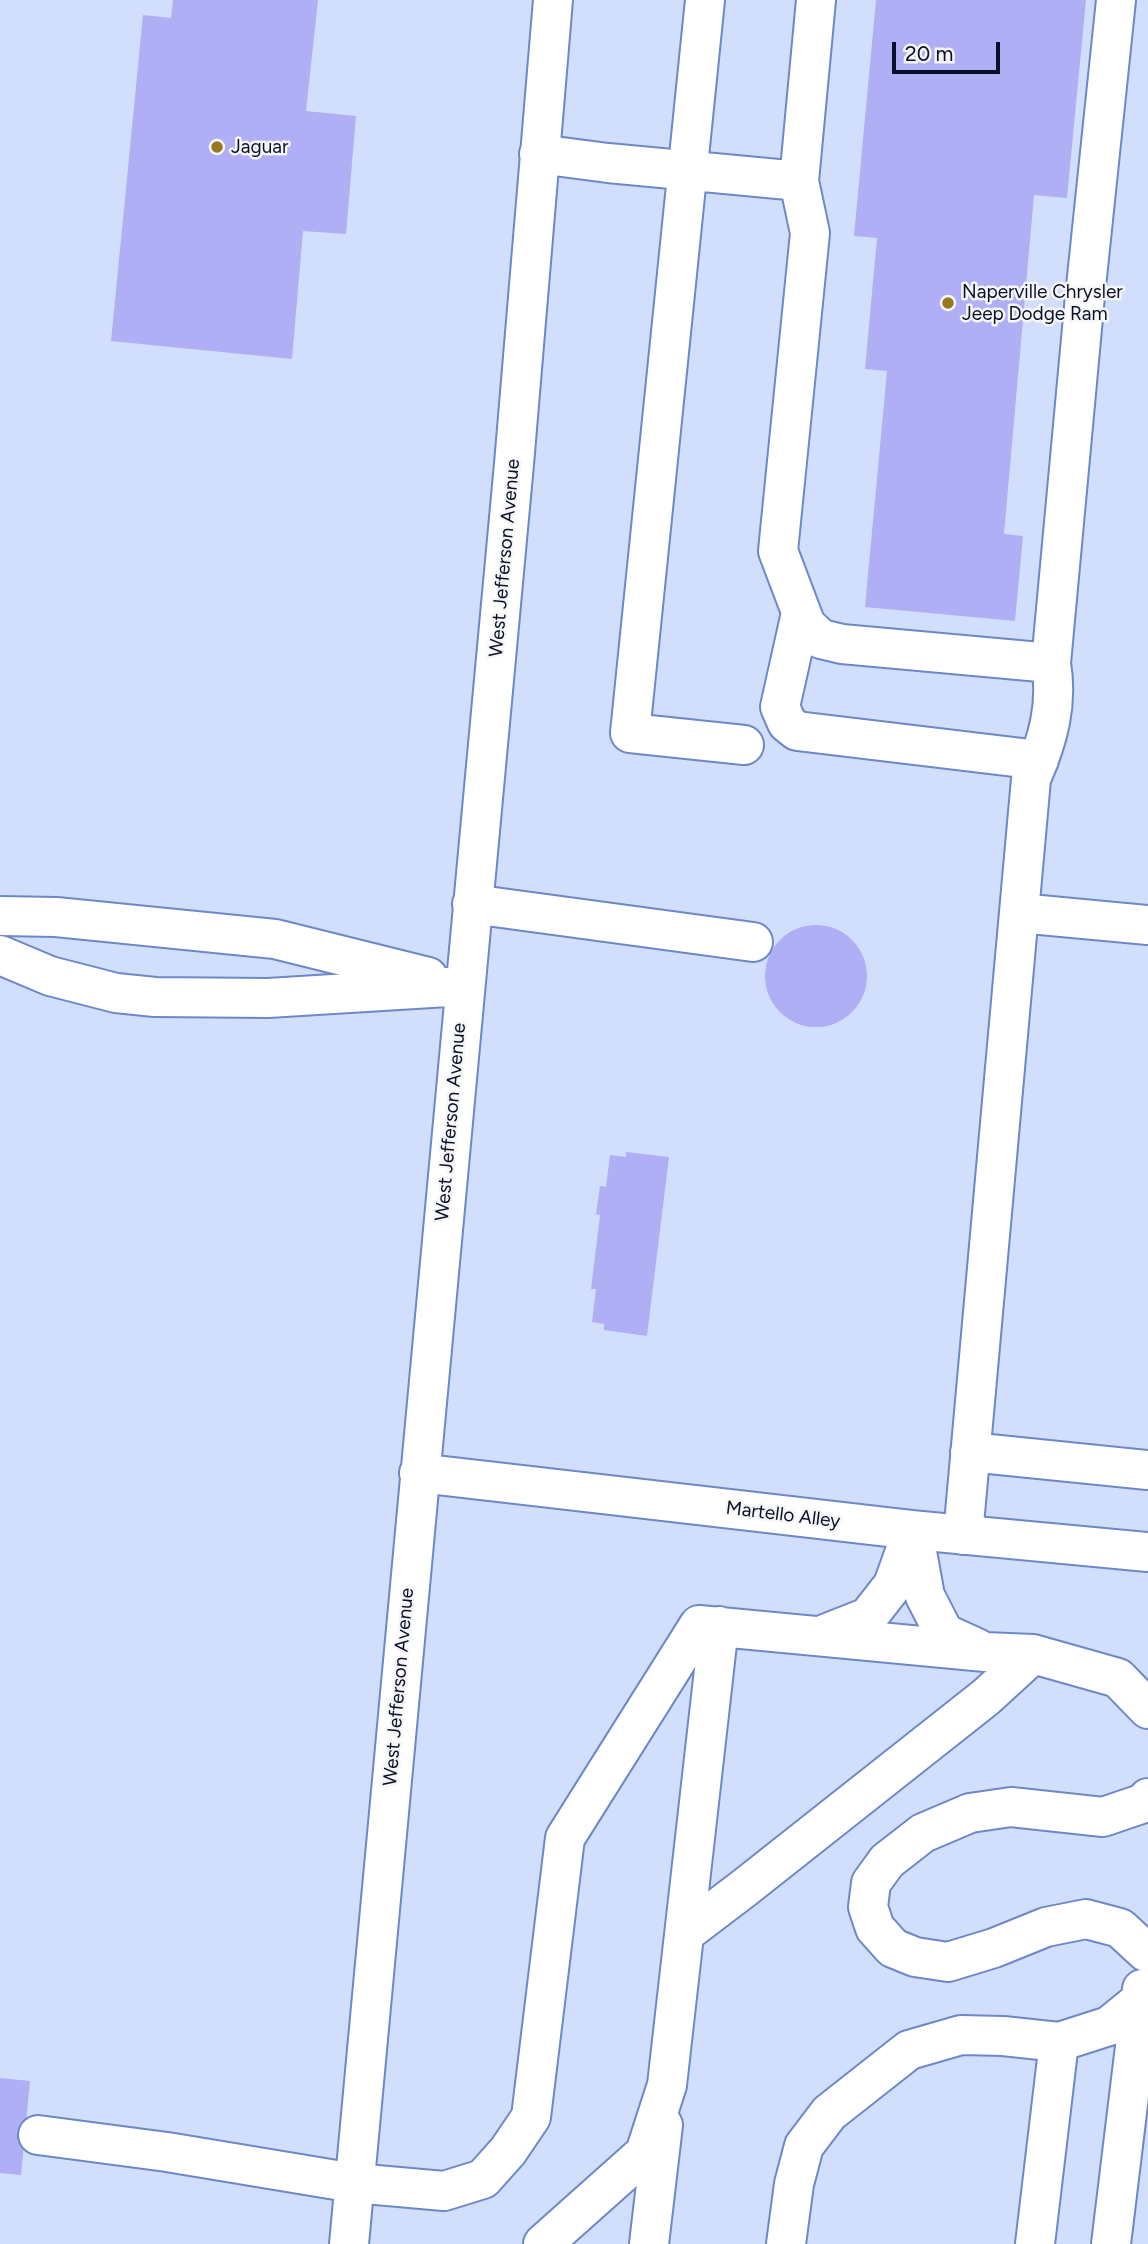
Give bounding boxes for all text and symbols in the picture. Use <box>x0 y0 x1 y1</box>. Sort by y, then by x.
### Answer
scale bar <box>896 28 1004 72</box>
text: 20 m <box>905 41 953 66</box>
place label: Jaguar <box>231 136 288 158</box>
marker: Jaguar <box>209 139 225 155</box>
place label: Naperville Chrysler Jeep Dodge Ram <box>962 281 1123 325</box>
marker: Naperville Chrysler Jeep Dodge Ram <box>940 295 956 311</box>
street label: West Jefferson Avenue <box>485 458 525 658</box>
street label: West Jefferson Avenue <box>431 1022 471 1222</box>
street label: Martello Alley <box>724 1497 842 1533</box>
street label: West Jefferson Avenue <box>379 1587 419 1787</box>

